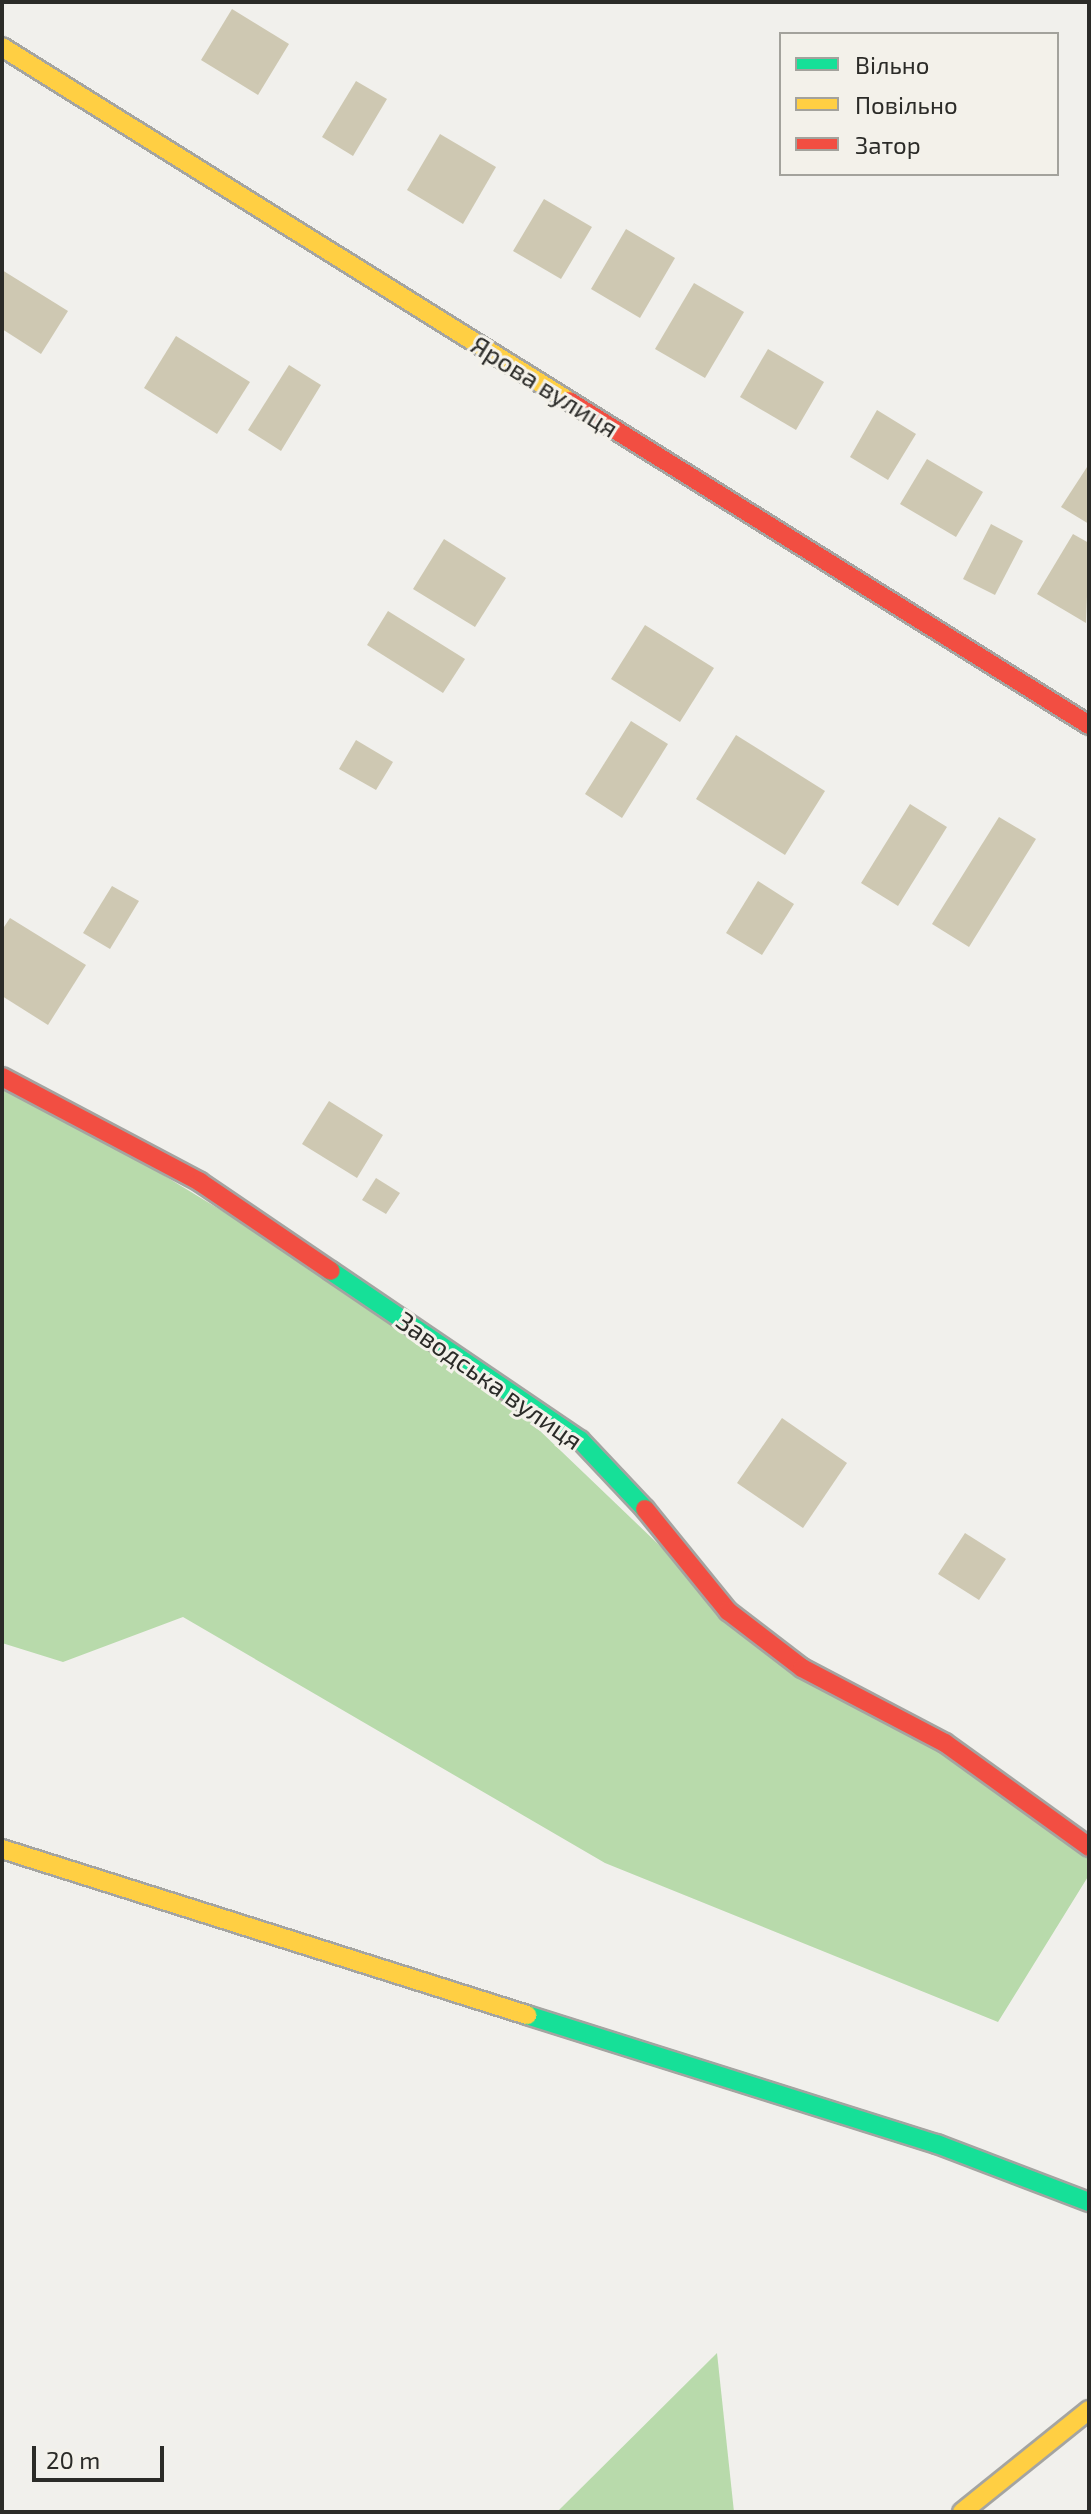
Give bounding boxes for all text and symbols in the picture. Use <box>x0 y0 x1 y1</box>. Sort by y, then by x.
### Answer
legend <box>779 32 1059 176</box>
text: Вільно <box>855 50 929 79</box>
text: Повільно <box>855 90 958 119</box>
text: Затор <box>855 130 921 159</box>
street label: Ярова вулиця <box>466 328 624 444</box>
street label: Заводська вулиця <box>391 1304 589 1456</box>
scale bar <box>36 2430 168 2480</box>
text: 20 m <box>46 2445 100 2474</box>

